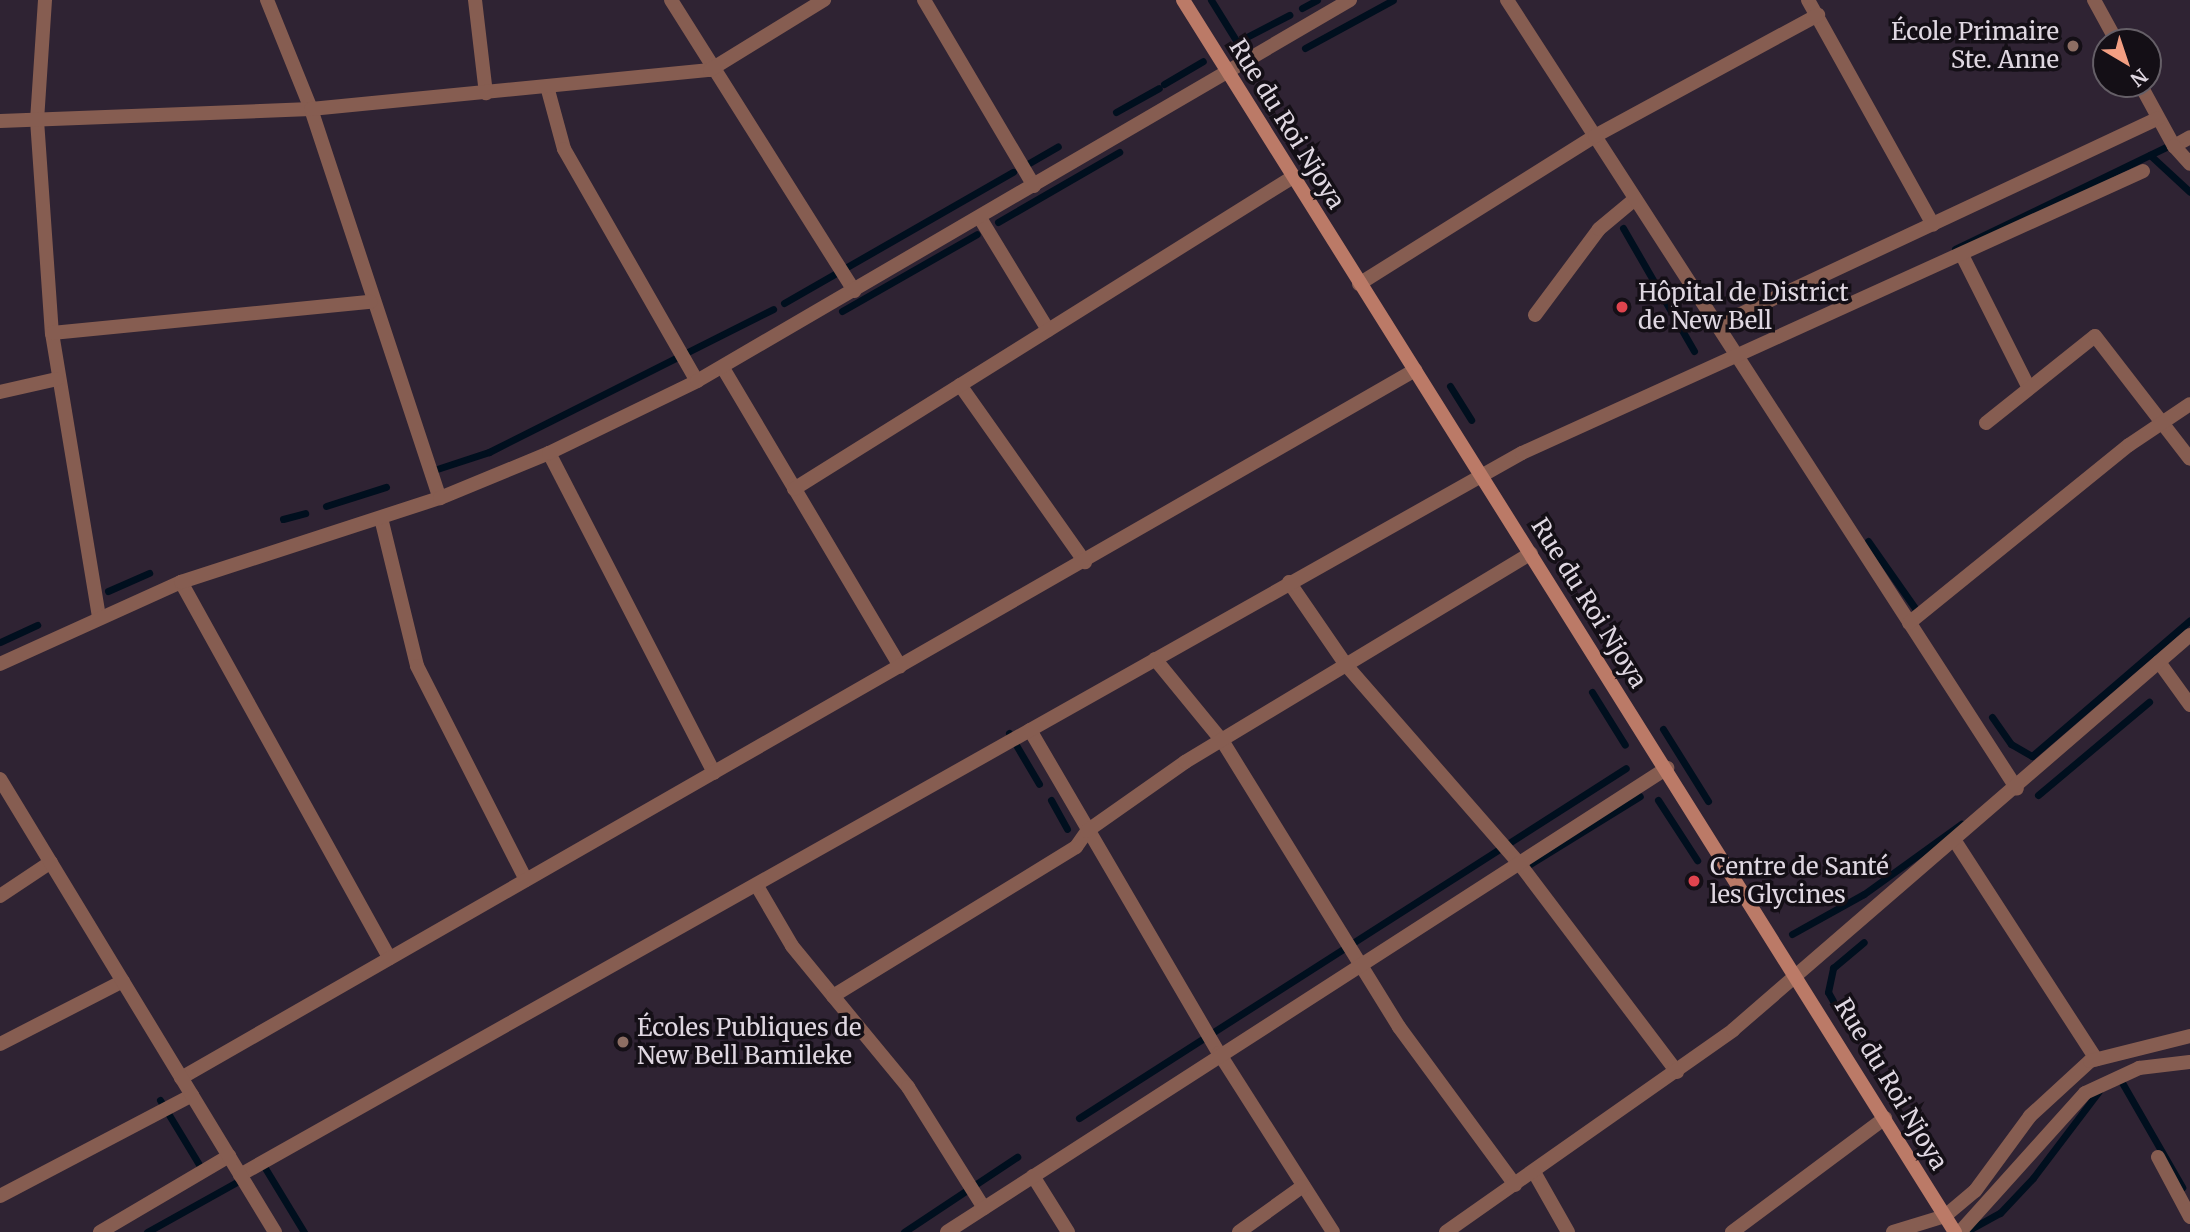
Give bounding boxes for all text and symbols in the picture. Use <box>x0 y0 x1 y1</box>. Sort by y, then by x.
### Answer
place label: École Primaire Ste. Anne <box>1891 18 2059 74</box>
north arrow <box>2092 28 2162 98</box>
street label: Rue du Roi Njoya <box>1223 34 1351 214</box>
marker: École Primaire Ste. Anne <box>2065 38 2081 54</box>
text: N <box>2126 64 2152 92</box>
place label: Hôpital de District de New Bell <box>1638 279 1849 335</box>
marker: Hôpital de District de New Bell <box>1612 297 1632 317</box>
street label: Rue du Roi Njoya <box>1525 513 1653 693</box>
place label: Centre de Santé les Glycines <box>1710 853 1889 909</box>
marker: Centre de Santé les Glycines <box>1684 871 1704 891</box>
street label: Rue du Roi Njoya <box>1829 993 1953 1175</box>
place label: Écoles Publiques de New Bell Bamileke <box>637 1014 862 1070</box>
marker: Écoles Publiques de New Bell Bamileke <box>615 1034 631 1050</box>

